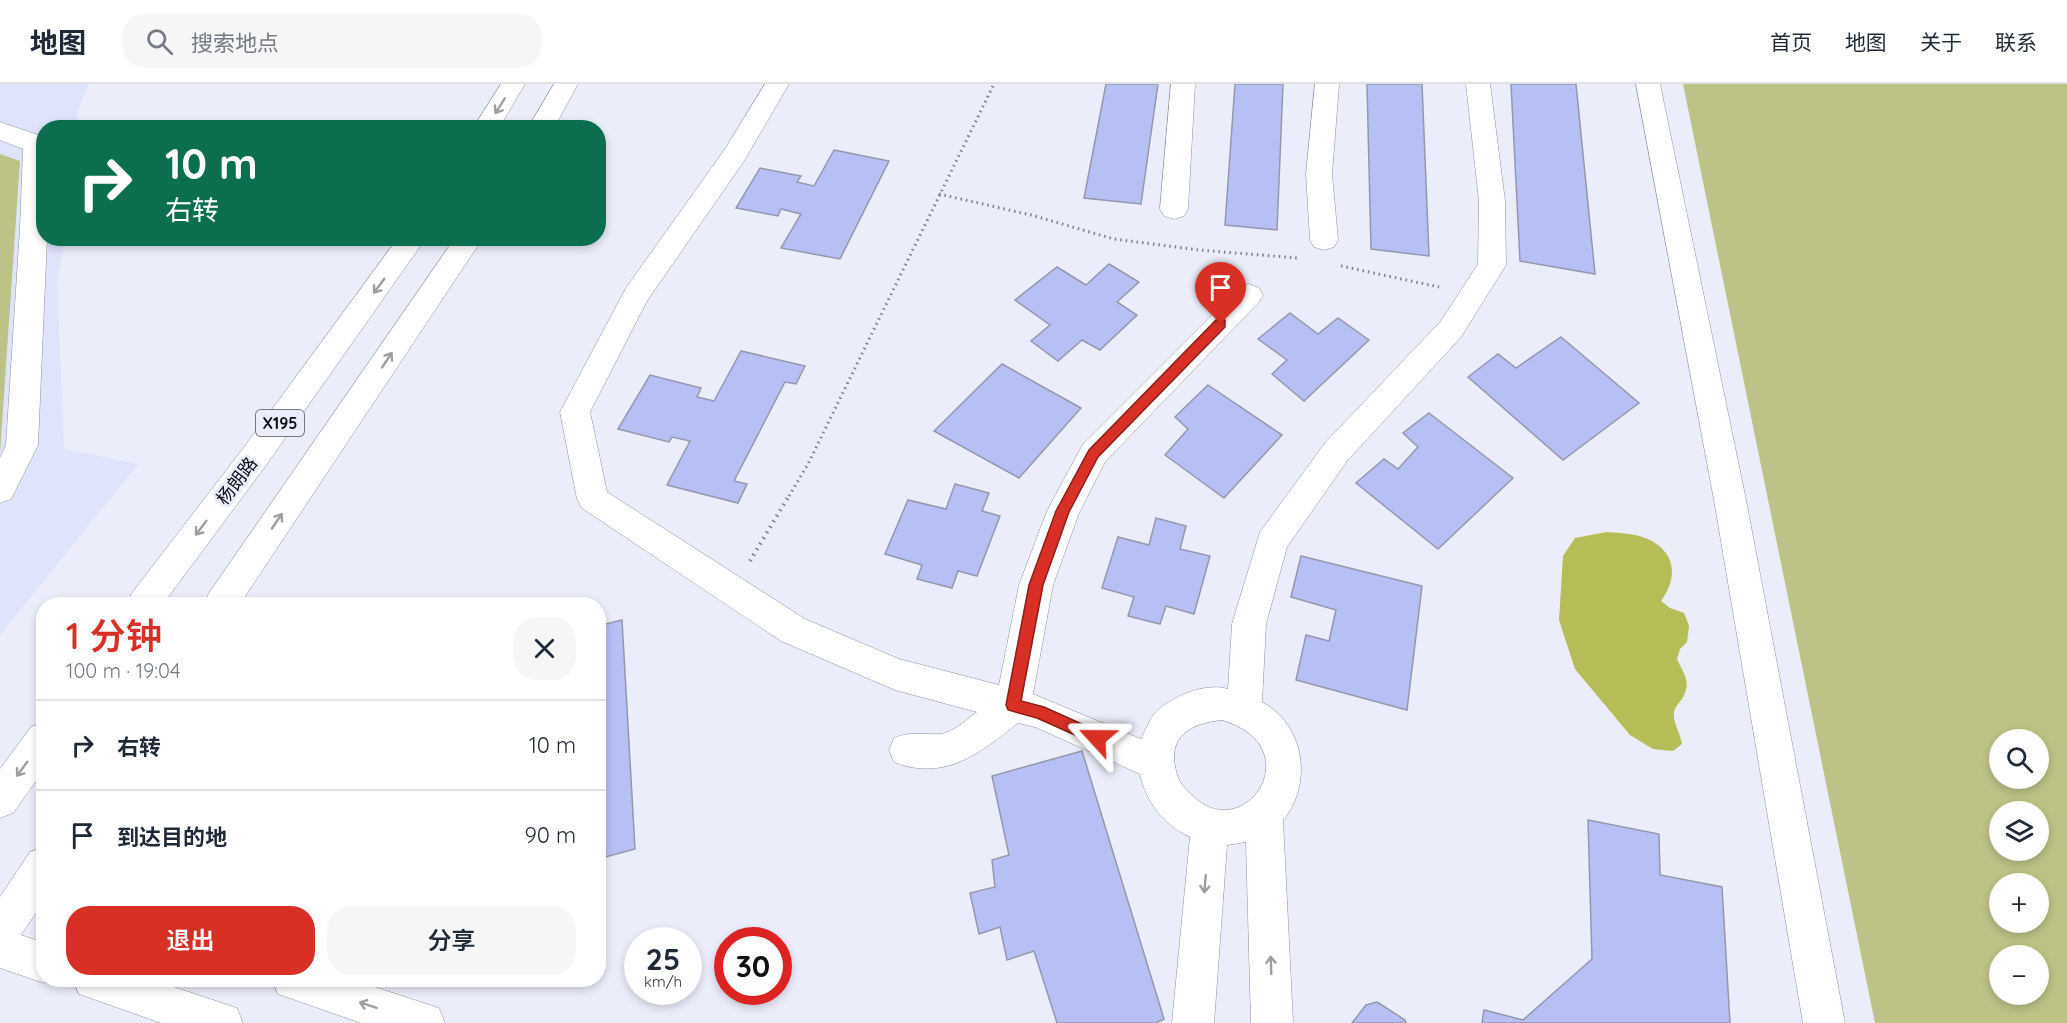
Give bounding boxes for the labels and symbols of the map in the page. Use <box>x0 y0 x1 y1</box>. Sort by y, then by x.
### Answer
one-way arrow <box>493 97 505 114</box>
pin <box>1195 262 1246 324</box>
one-way arrow <box>372 277 385 293</box>
one-way arrow <box>381 352 393 369</box>
road number: X195 <box>256 410 304 436</box>
street label: 杨朗路 <box>211 452 262 509</box>
one-way arrow <box>271 514 283 530</box>
one-way arrow <box>195 519 208 535</box>
position arrow <box>1065 706 1129 770</box>
one-way arrow <box>16 761 28 777</box>
one-way arrow <box>1199 874 1210 894</box>
speed limit sign: 30 <box>714 927 792 1005</box>
one-way arrow <box>1266 955 1277 975</box>
one-way arrow <box>359 998 378 1009</box>

